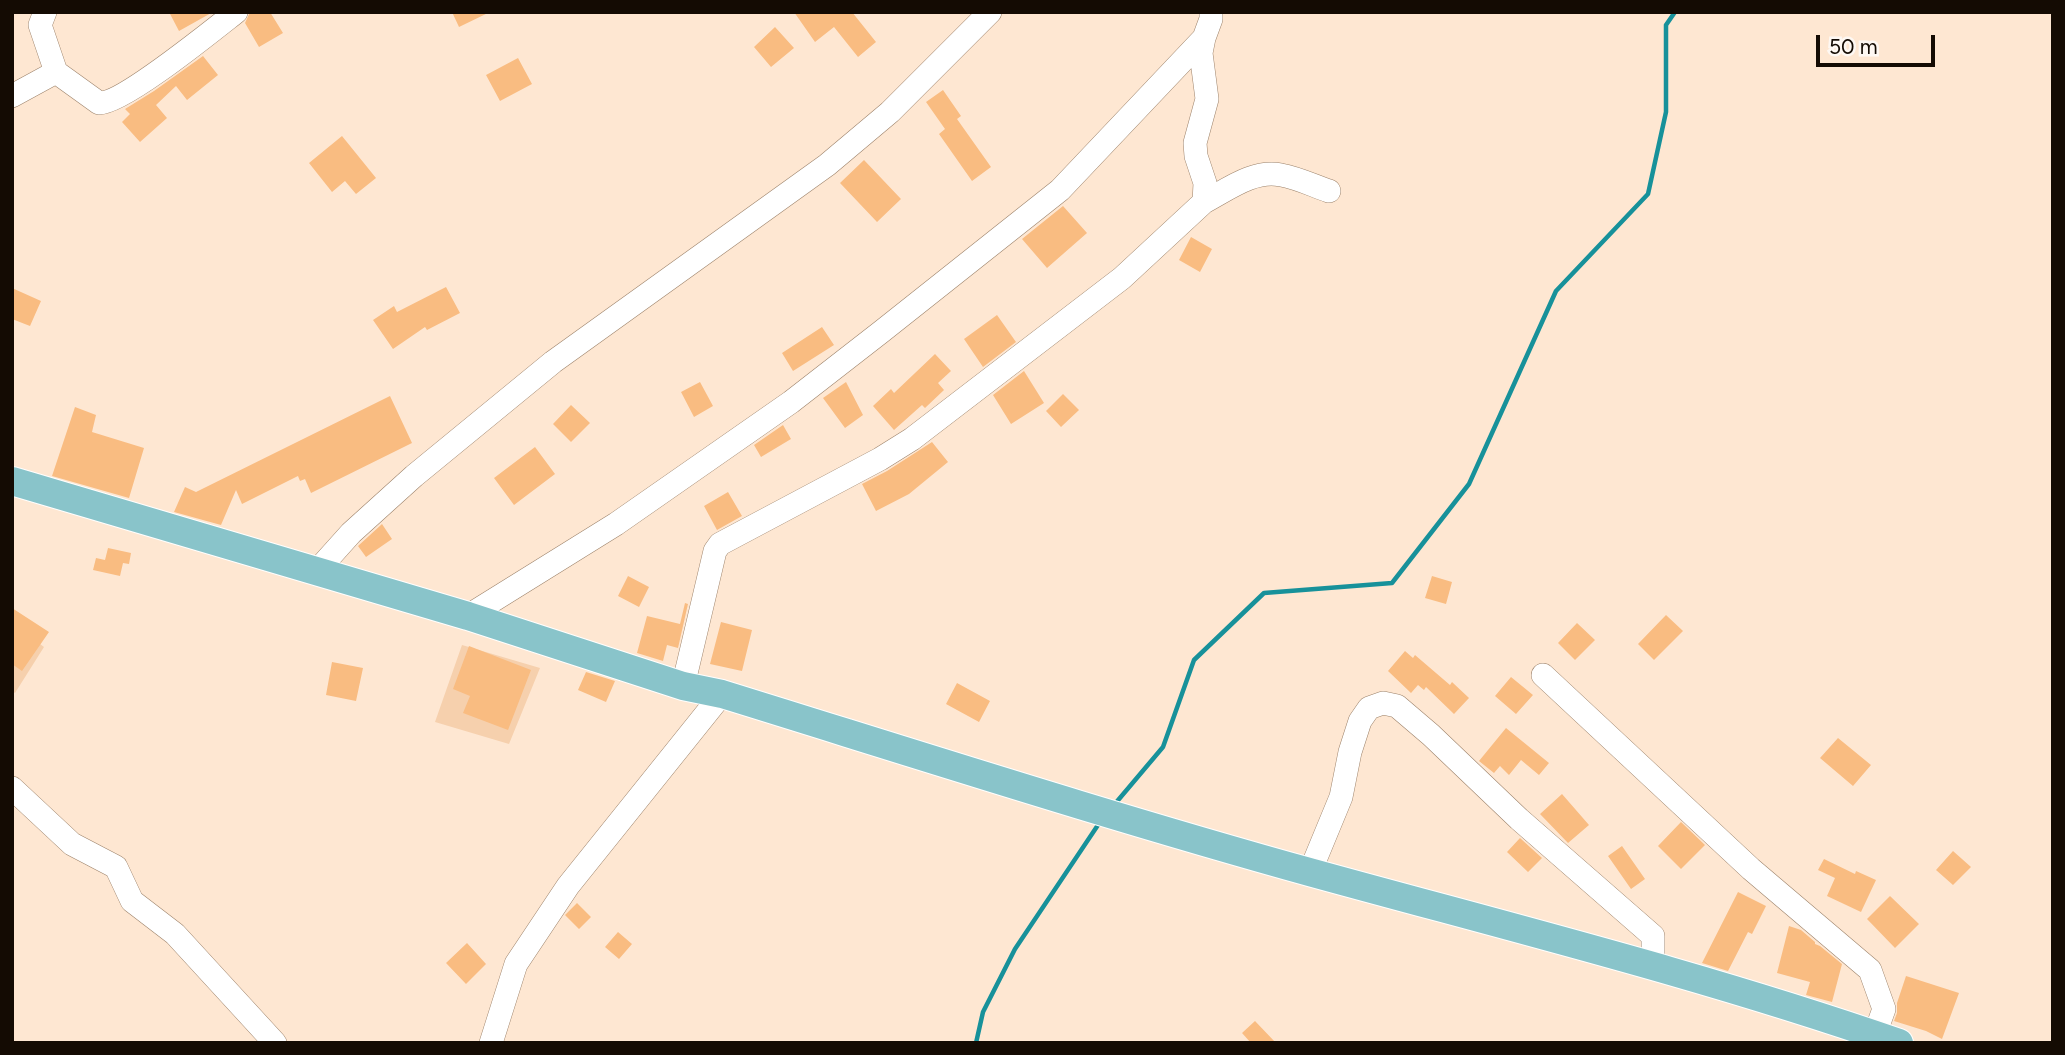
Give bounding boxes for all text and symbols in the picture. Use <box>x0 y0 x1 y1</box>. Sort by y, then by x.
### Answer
scale bar <box>1820 21 1939 65</box>
text: 50 m <box>1829 34 1878 59</box>

